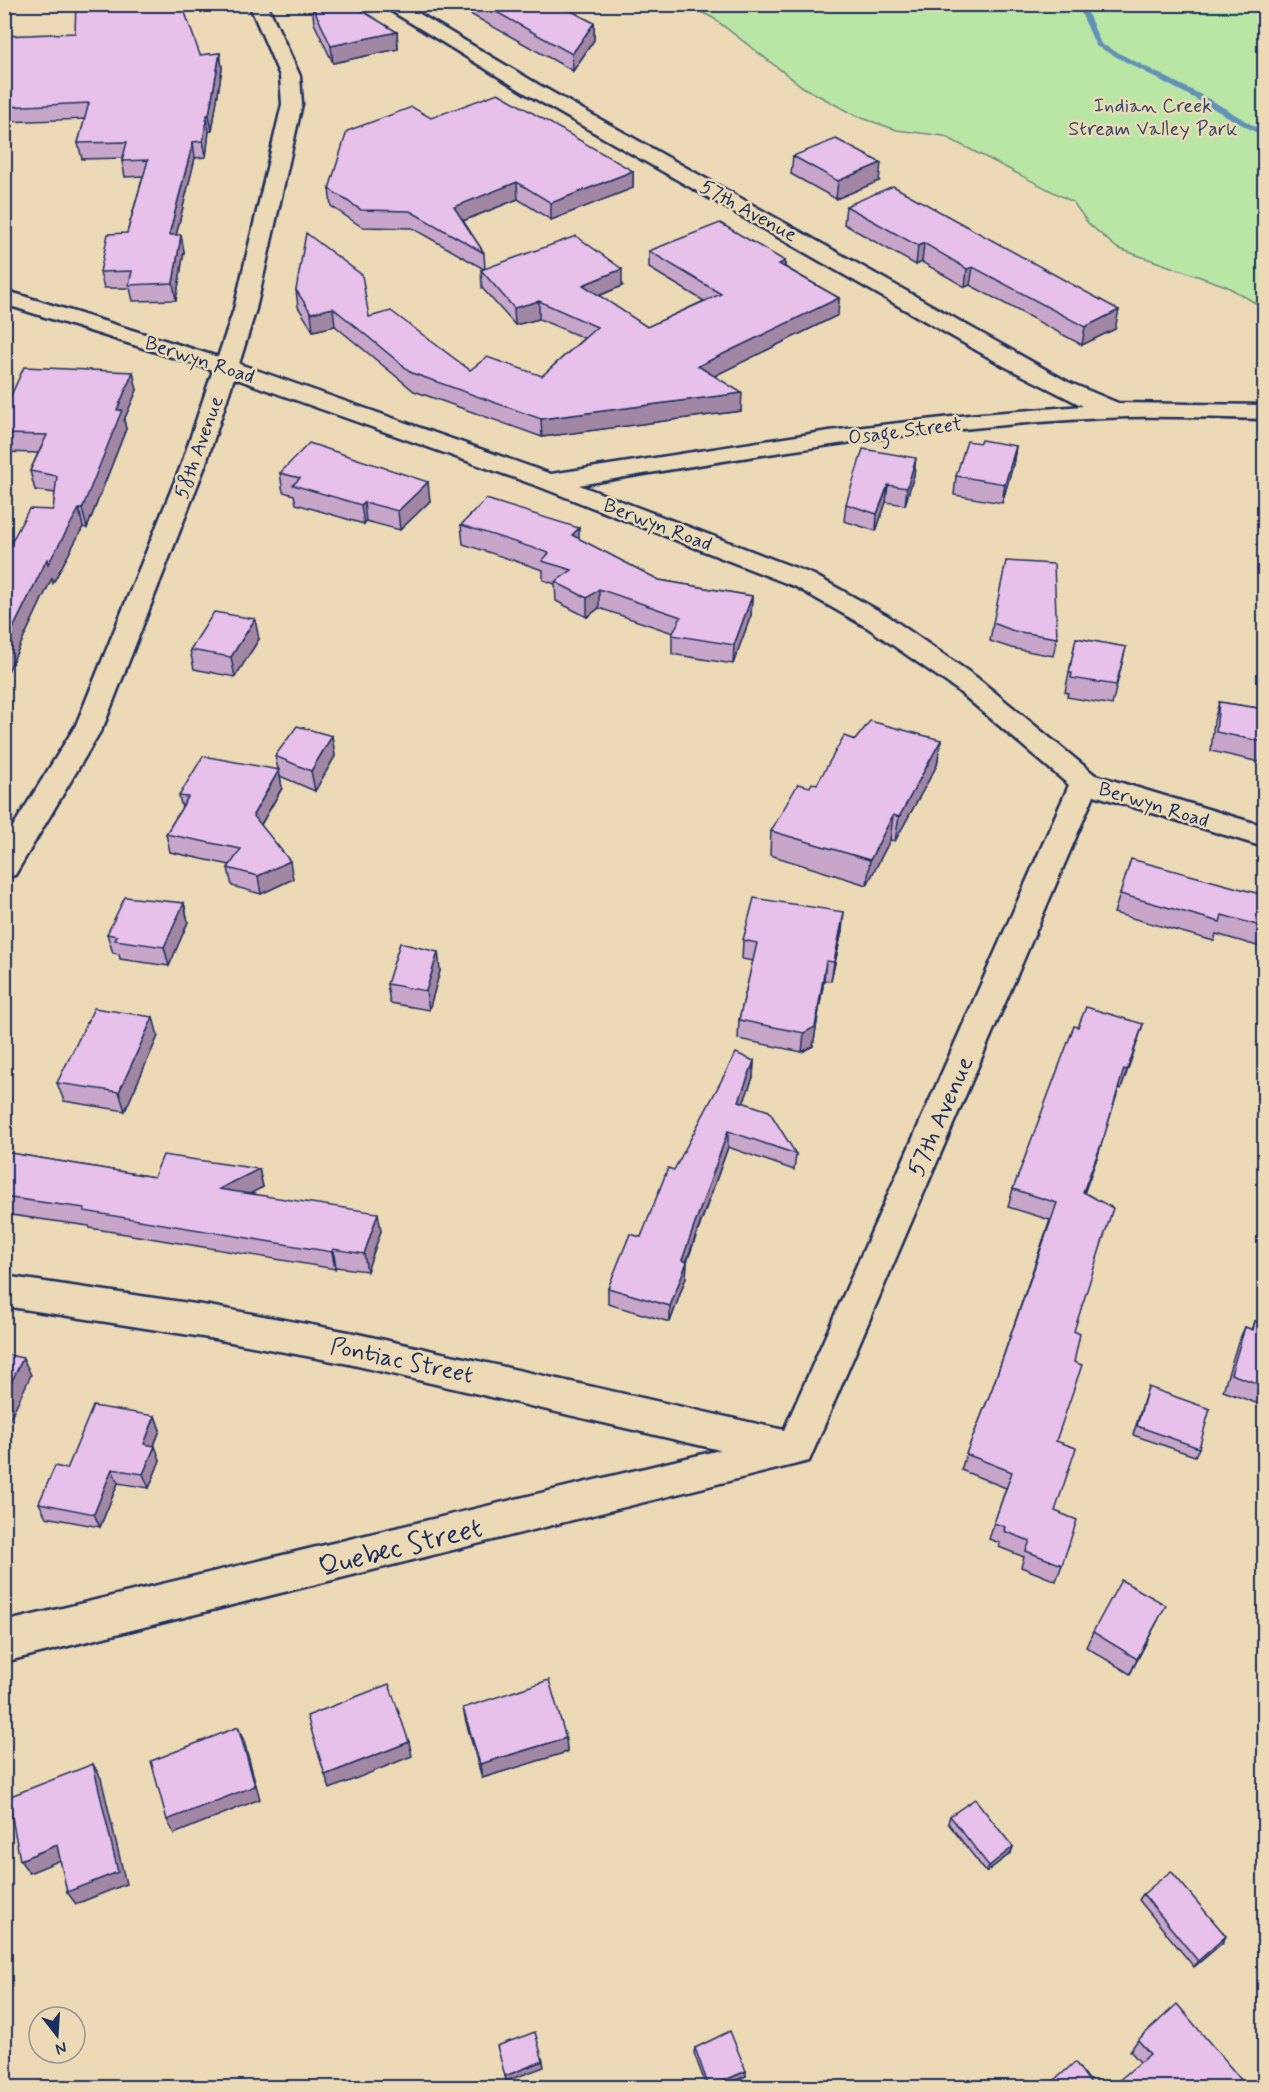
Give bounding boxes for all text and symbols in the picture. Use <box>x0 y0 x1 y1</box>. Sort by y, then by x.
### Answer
park label: Indian Creek Stream Valley Park <box>1068 93 1238 143</box>
street label: 57th Avenue <box>695 174 802 249</box>
street label: Berwyn Road <box>141 330 258 391</box>
street label: 58th Avenue <box>168 392 231 503</box>
street label: Osage Street <box>847 411 964 454</box>
street label: Berwyn Road <box>599 492 715 558</box>
street label: Berwyn Road <box>1095 776 1212 835</box>
street label: 57th Avenue <box>901 1051 982 1182</box>
street label: Pontiac Street <box>327 1331 476 1392</box>
street label: Quebec Street <box>315 1510 486 1587</box>
north arrow <box>27 2005 87 2065</box>
text: N <box>53 2036 69 2060</box>

